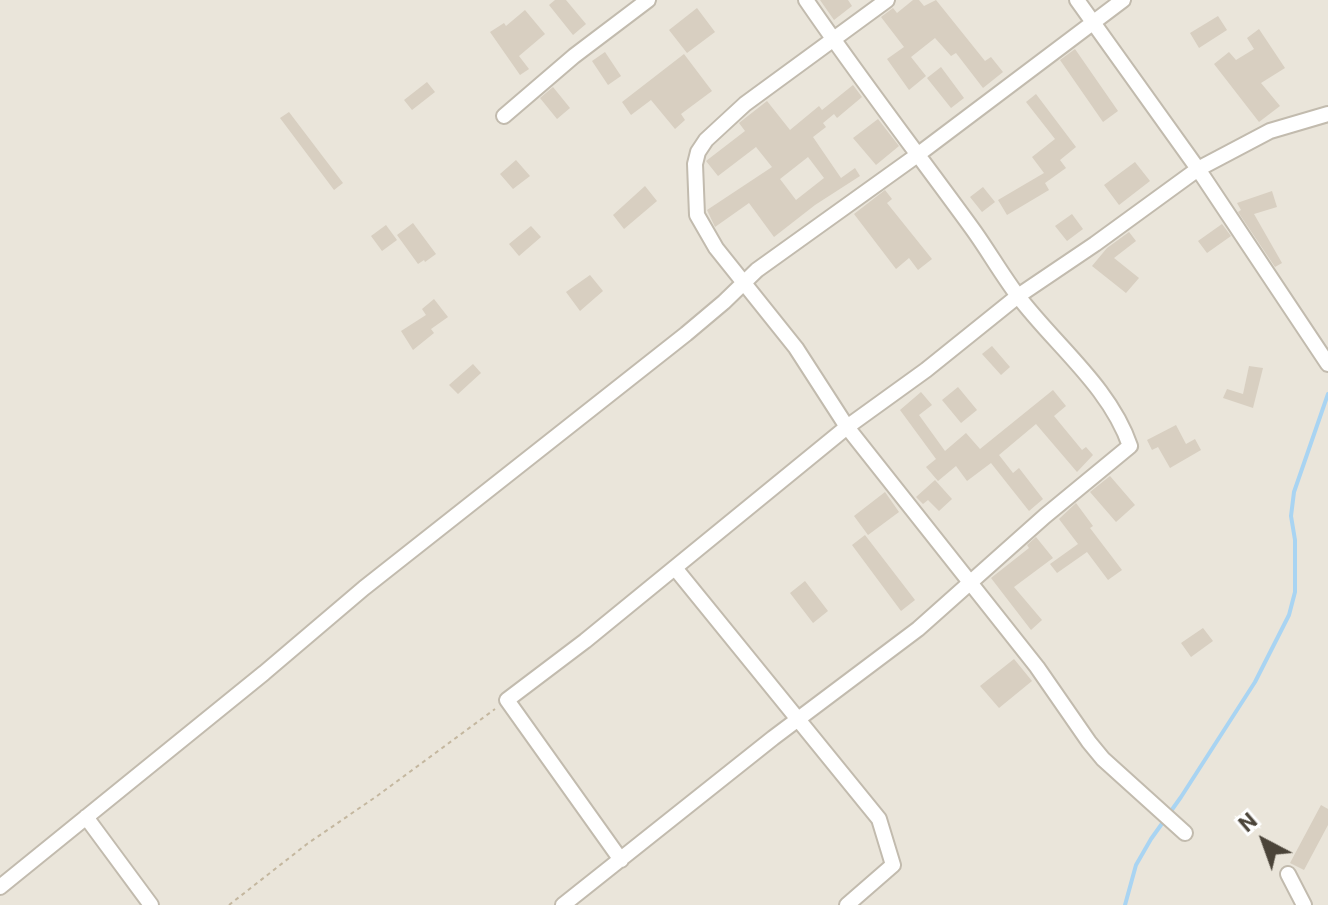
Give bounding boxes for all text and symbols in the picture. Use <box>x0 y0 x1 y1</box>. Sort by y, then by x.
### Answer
north arrow <box>1224 801 1304 881</box>
text: N <box>1234 808 1262 837</box>

